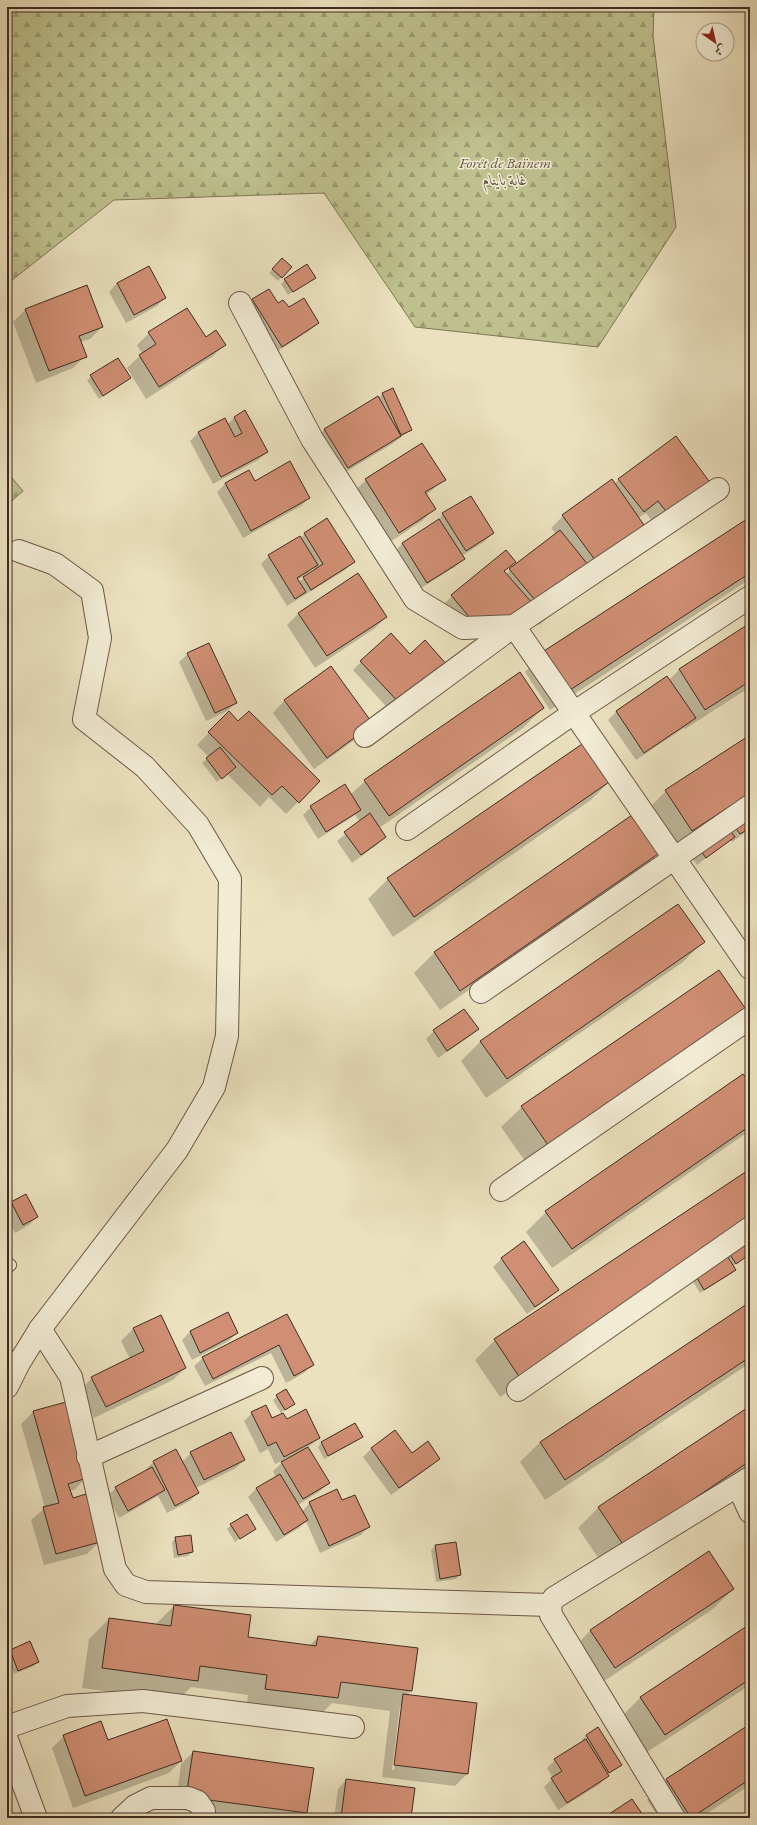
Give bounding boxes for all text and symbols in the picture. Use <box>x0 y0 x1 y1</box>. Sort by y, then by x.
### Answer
north arrow <box>695 22 735 62</box>
text: ش <box>712 41 729 59</box>
park label: Forêt de Baïnem غابة باينام <box>458 153 551 193</box>

